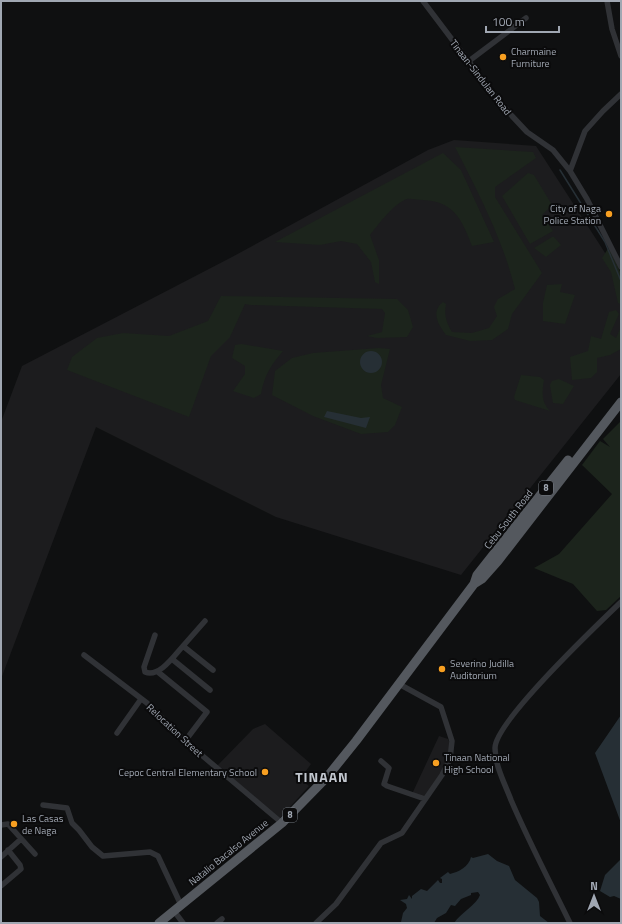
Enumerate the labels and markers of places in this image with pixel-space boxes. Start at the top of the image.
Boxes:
place label: Charmaine Furniture [511,44,556,71]
marker: Charmaine Furniture [498,52,508,62]
place label: City of Naga Police Station [544,201,601,228]
marker: City of Naga Police Station [604,209,614,219]
place label: Severino Judilla Auditorium [450,656,514,683]
marker: Severino Judilla Auditorium [437,664,447,674]
place label: Tinaan National High School [444,750,510,777]
marker: Tinaan National High School [431,758,441,768]
place label: Cepoc Central Elementary School [119,765,257,780]
marker: Cepoc Central Elementary School [260,767,270,777]
place label: Las Casas de Naga [22,811,64,838]
marker: Las Casas de Naga [9,819,19,829]

